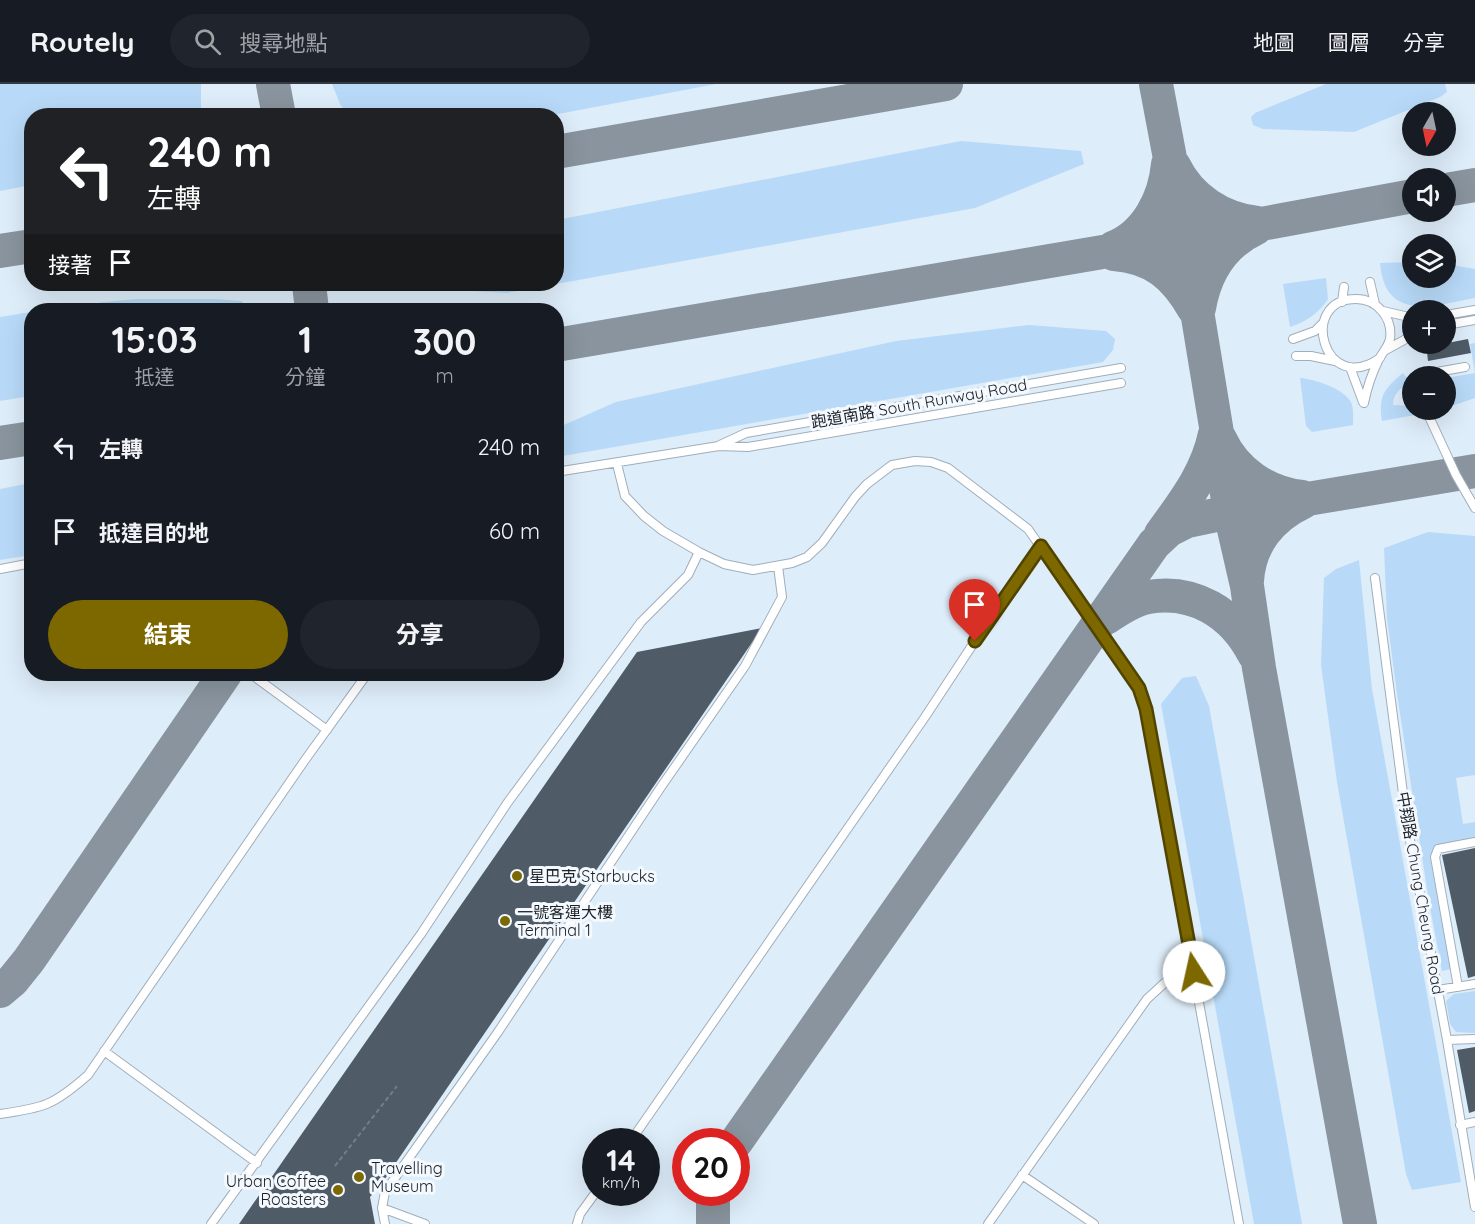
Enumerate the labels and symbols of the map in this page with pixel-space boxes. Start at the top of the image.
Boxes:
north arrow [1402,102,1456,156]
street label: 跑道南路 South Runway Road [809,374,1029,432]
pin [949,579,1000,641]
street label: 中翔路 Chung Cheung Road [1393,790,1449,996]
place label: 星巴克 Starbucks [529,866,655,886]
marker: 星巴克 Starbucks [510,869,524,883]
place label: 一號客運大樓 Terminal 1 [517,902,613,940]
marker: 一號客運大樓 Terminal 1 [498,914,512,928]
position arrow [1162,940,1226,1004]
speed limit sign: 20 [672,1128,750,1206]
place label: Travelling Museum [371,1158,443,1196]
marker: Travelling Museum [352,1170,366,1184]
place label: Urban Coffee Roasters [226,1171,326,1209]
marker: Urban Coffee Roasters [331,1183,345,1197]

